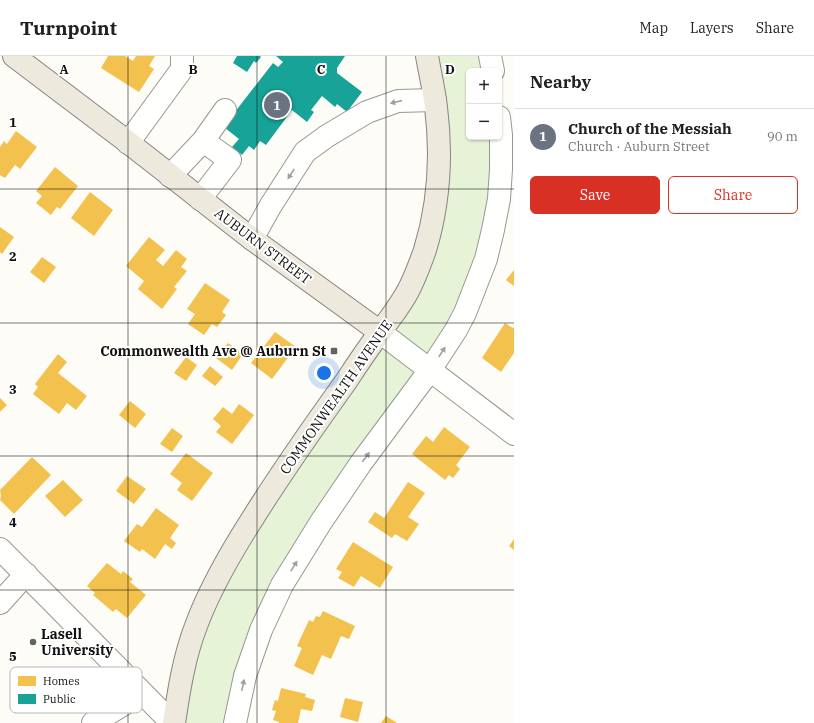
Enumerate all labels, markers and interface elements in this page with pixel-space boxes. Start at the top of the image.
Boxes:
text: Turnpoint [20,16,117,40]
text: Map [640,19,668,37]
text: Layers [690,19,734,37]
text: Share [756,19,794,37]
text: A [59,61,69,78]
text: B [188,61,198,78]
text: C [317,61,326,78]
text: D [445,61,455,78]
map controls [466,68,502,140]
button: + [466,68,502,104]
text: Nearby [530,71,591,93]
pin: 1 [264,90,290,120]
one-way arrow [390,100,402,106]
button: − [466,104,502,140]
text: 1 [9,114,17,131]
text: Church of the Messiah [568,119,732,138]
text: 1 [539,128,547,145]
text: 90 m [767,128,798,145]
text: Church · Auburn Street [568,138,710,155]
one-way arrow [288,168,295,179]
button: Save [530,176,660,214]
button: Share [668,176,798,214]
street label: AUBURN STREET [211,204,315,288]
text: 2 [9,248,17,265]
street label: COMMONWEALTH AVENUE [276,316,396,478]
place label: Commonwealth Ave @ Auburn St [100,342,326,360]
marker: Commonwealth Ave @ Auburn St [329,346,339,356]
one-way arrow [438,347,446,357]
your location [314,363,334,383]
text: 3 [9,381,17,398]
one-way arrow [361,452,370,463]
text: 4 [9,514,17,531]
one-way arrow [290,561,298,571]
place label: Lasell University [41,625,113,659]
marker: Lasell University [28,637,38,647]
text: 5 [9,648,17,665]
legend [10,667,142,713]
text: Homes [43,674,80,688]
one-way arrow [240,679,246,691]
text: Public [43,692,76,706]

